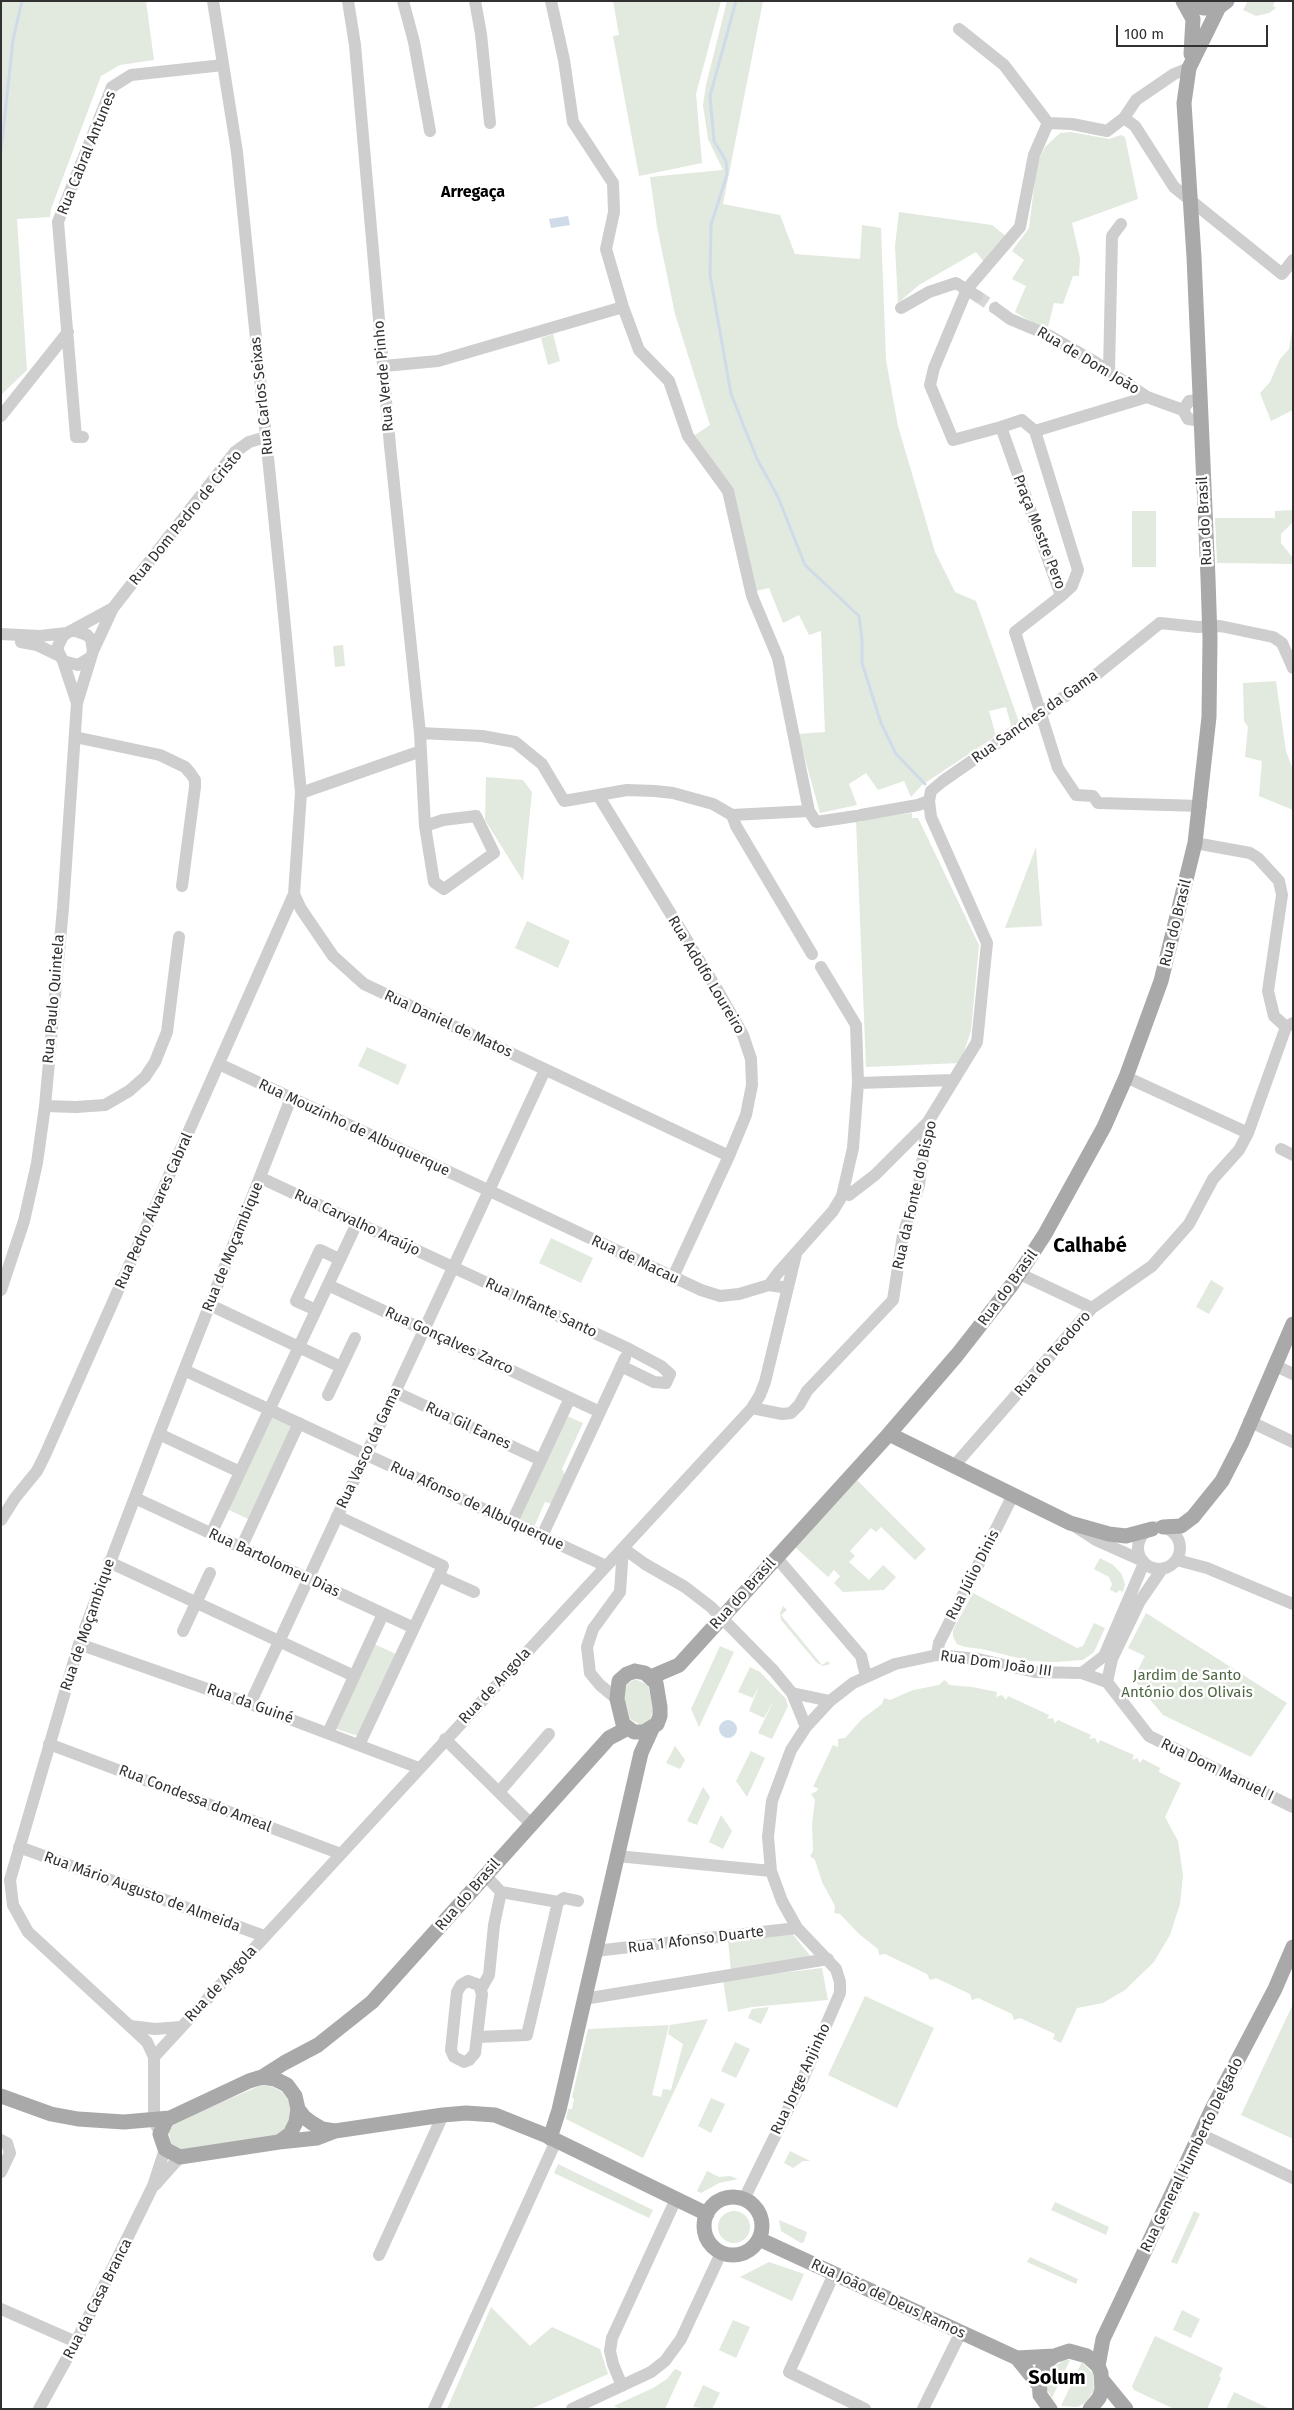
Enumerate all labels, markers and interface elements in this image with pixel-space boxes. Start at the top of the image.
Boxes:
scale bar [1119,15,1272,47]
text: 100 m [1124,25,1164,43]
street label: Rua Cabral Antunes [54,88,120,218]
district label: Arregaça [441,183,505,203]
street label: Rua Verde Pinho [370,320,398,432]
street label: Rua de Dom João [1033,323,1143,399]
street label: Rua Carlos Seixas [247,336,277,456]
street label: Rua Dom Pedro de Cristo [126,447,246,589]
street label: Praça Mestre Pero [1009,472,1069,592]
street label: Rua do Brasil [1194,476,1216,566]
street label: Rua Sanches da Gama [968,667,1102,767]
street label: Rua do Brasil [1156,877,1196,969]
street label: Rua Adolfo Loureiro [664,913,748,1037]
street label: Rua Paulo Quintela [39,934,69,1064]
street label: Rua Daniel de Matos [381,986,515,1062]
street label: Rua Mouzinho de Albuquerque [255,1076,453,1180]
street label: Rua da Fonte do Bispo [889,1119,941,1271]
street label: Rua Pedro Álvares Cabral [111,1130,197,1292]
street label: Rua de Moçambique [199,1179,267,1315]
street label: Rua Carvalho Araújo [291,1186,423,1260]
street label: Rua de Macau [588,1232,682,1288]
district label: Calhabé [1053,1234,1127,1258]
street label: Rua do Brasil [974,1246,1042,1330]
street label: Rua Infante Santo [482,1274,600,1342]
street label: Rua Gonçalves Zarco [382,1303,516,1379]
street label: Rua do Teodoro [1011,1308,1095,1400]
street label: Rua Vasco da Gama [333,1384,405,1512]
street label: Rua Gil Eanes [423,1398,513,1454]
street label: Rua Afonso de Albuquerque [387,1458,567,1554]
street label: Rua Bartolomeu Dias [206,1525,342,1601]
street label: Rua Júlio Dinis [943,1527,1003,1623]
street label: Rua do Brasil [706,1555,780,1633]
street label: Rua de Moçambique [57,1557,119,1693]
street label: Rua de Angola [455,1644,535,1728]
street label: Rua Dom João III [939,1647,1053,1681]
park label: Jardim de Santo António dos Olivais [1121,1667,1253,1702]
street label: Rua da Guiné [204,1680,296,1728]
street label: Rua Dom Manuel I [1158,1735,1276,1805]
street label: Rua Condessa do Ameal [116,1762,274,1836]
street label: Rua Mário Augusto de Almeida [41,1848,243,1936]
street label: Rua do Brasil [432,1855,504,1935]
street label: Rua 1 Afonso Duarte [627,1923,765,1957]
street label: Rua de Angola [181,1942,261,2026]
street label: Rua Jorge Anjinho [767,2020,835,2138]
street label: Rua General Humberto Delgado [1137,2055,1247,2255]
street label: Rua da Casa Branca [60,2236,136,2362]
street label: Rua João de Deus Ramos [808,2255,968,2343]
district label: Solum [1028,2366,1086,2390]

